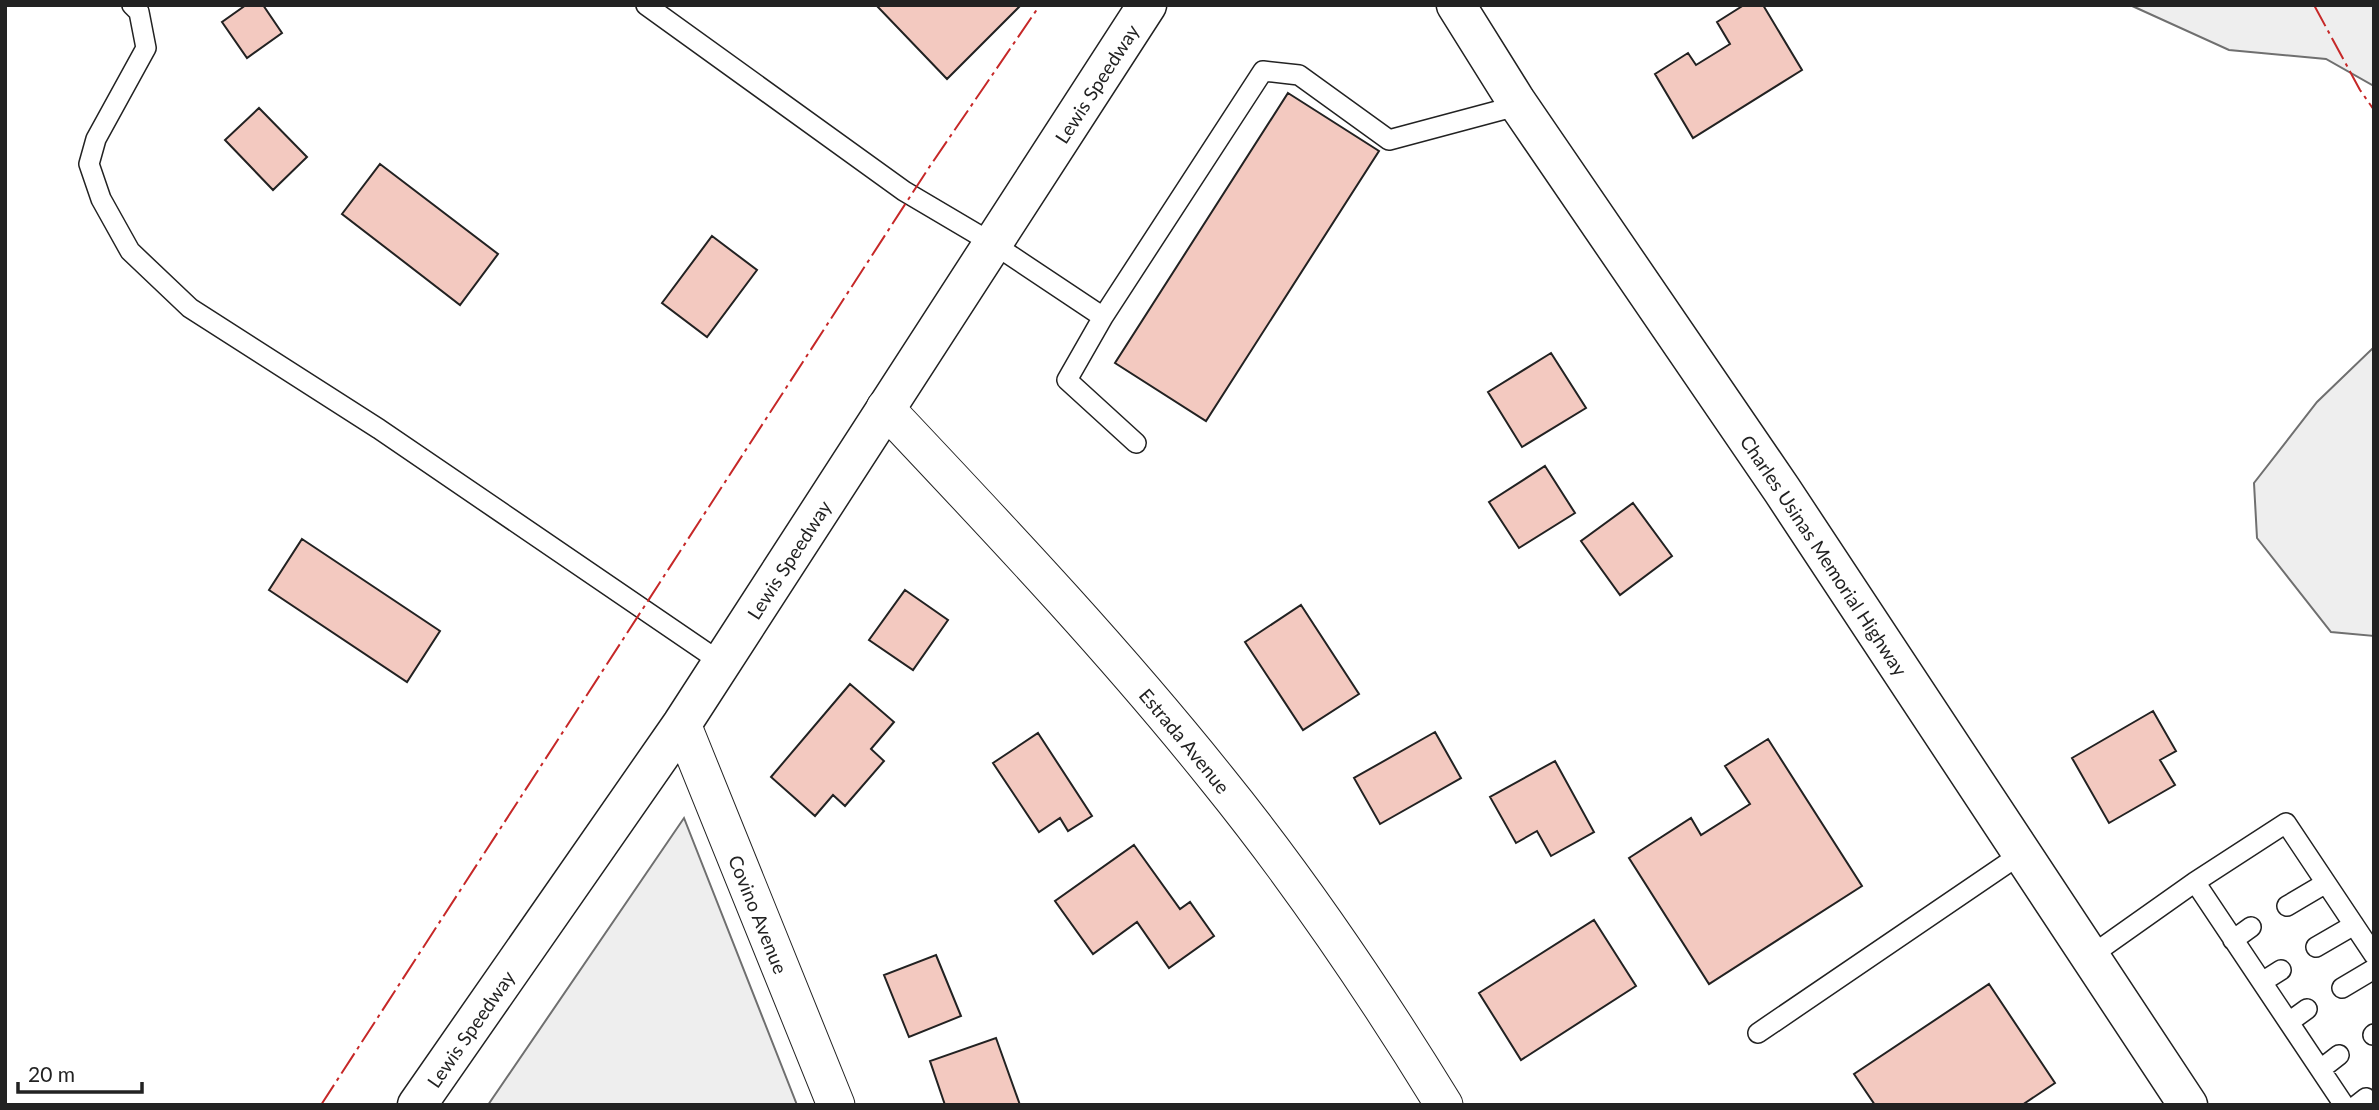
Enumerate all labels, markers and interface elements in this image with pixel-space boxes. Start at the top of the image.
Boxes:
street label: Lewis Speedway [1049,19,1143,147]
street label: Charles Usinas Memorial Highway [1736,430,1913,680]
street label: Lewis Speedway [742,496,835,623]
street label: Estrada Avenue [1135,683,1235,798]
street label: Covino Avenue [725,851,793,977]
street label: Lewis Speedway [422,966,519,1091]
scale bar [18,1050,142,1094]
text: 20 m [28,1061,75,1086]

